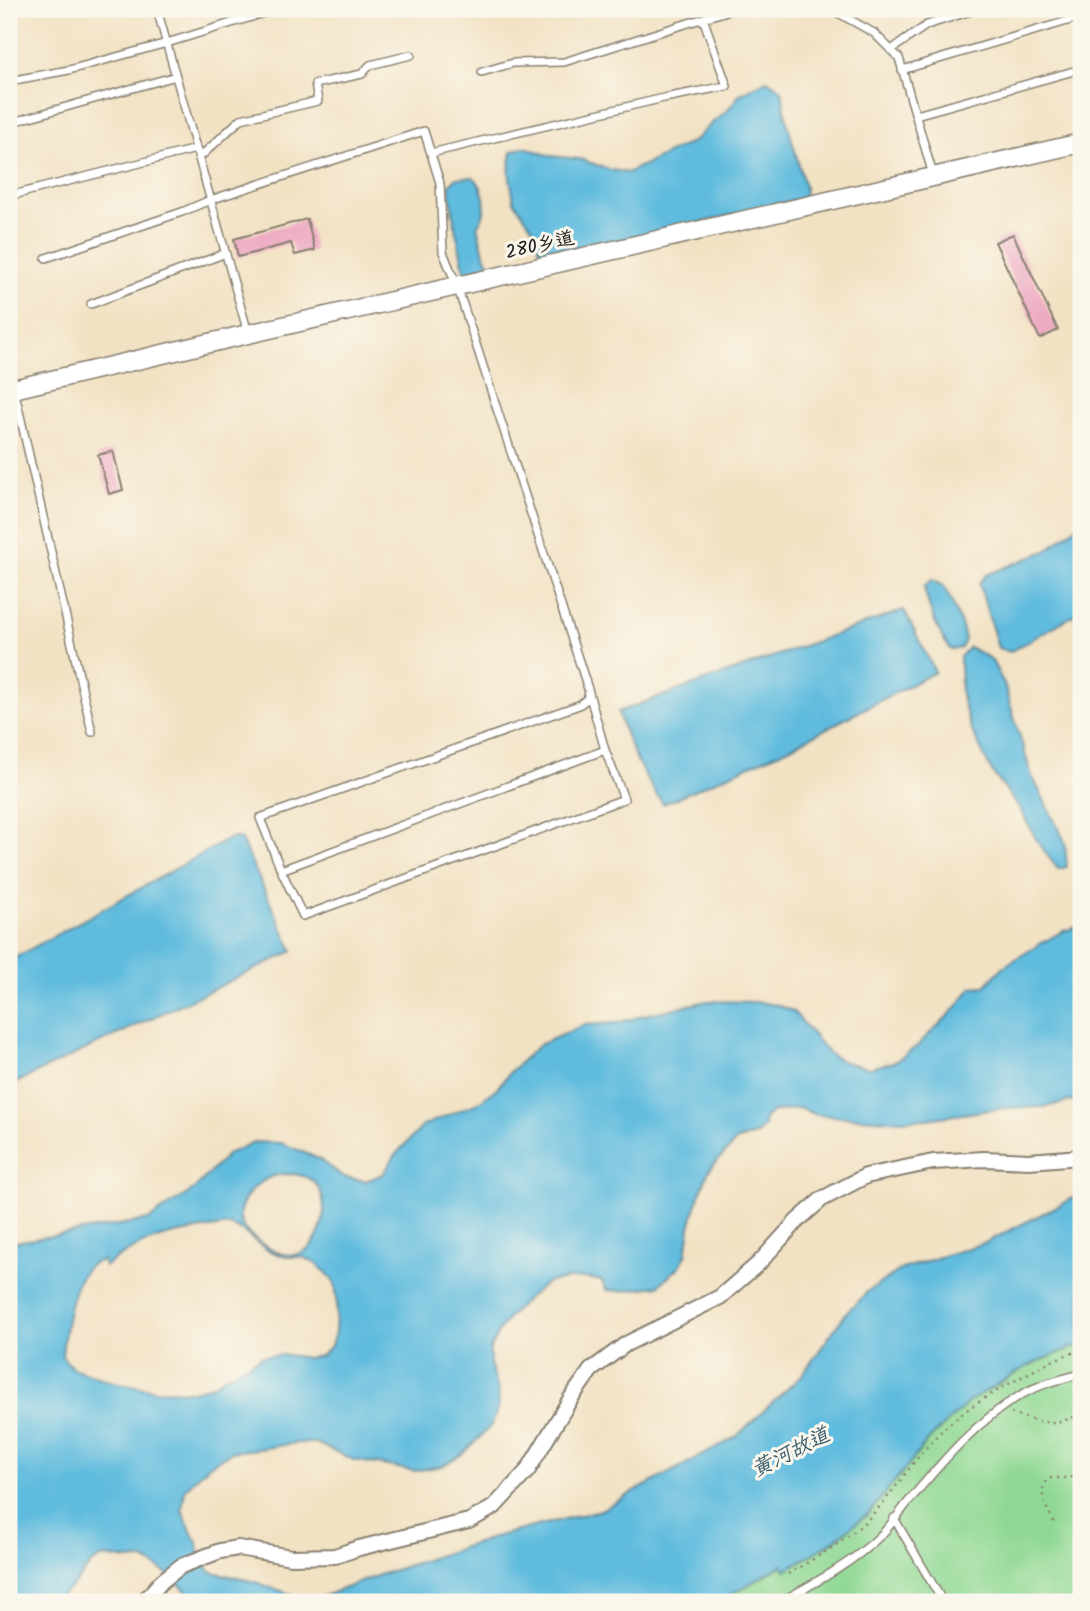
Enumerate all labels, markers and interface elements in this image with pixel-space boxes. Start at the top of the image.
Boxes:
street label: 280乡道 [503,224,577,268]
water label: 黄河故道 [746,1418,838,1487]

